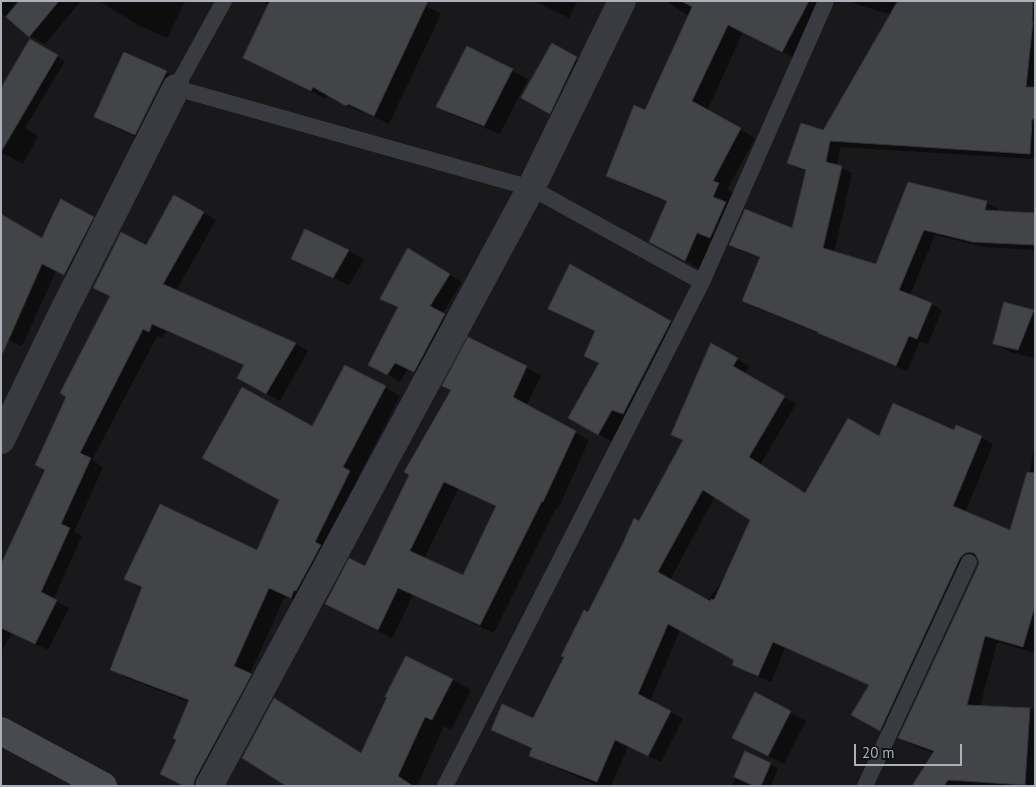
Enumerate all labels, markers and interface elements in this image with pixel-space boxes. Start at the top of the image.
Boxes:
scale bar [856,734,964,766]
text: 20 m [862,743,895,762]

